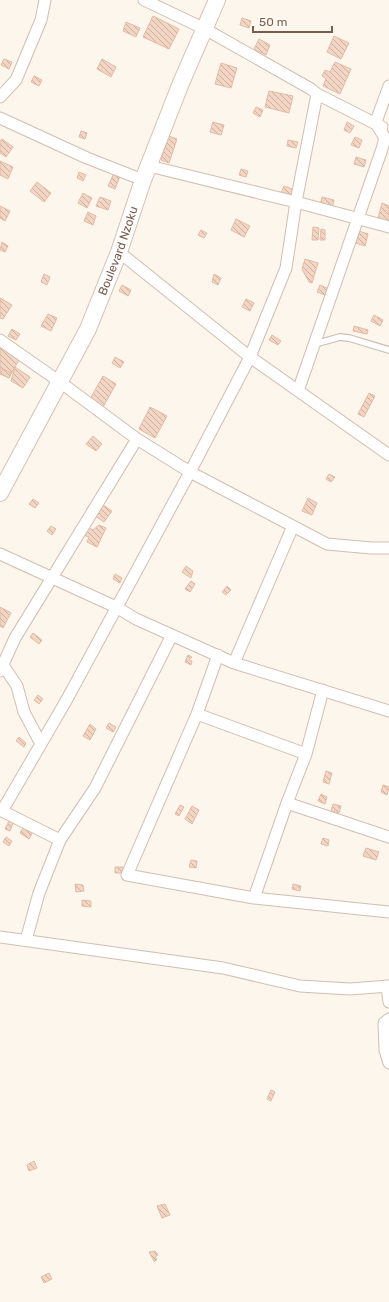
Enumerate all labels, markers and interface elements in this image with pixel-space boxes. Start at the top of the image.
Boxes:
scale bar [253,8,332,34]
text: 50 m [259,15,287,29]
street label: Boulevard Nzoku [95,204,141,297]

